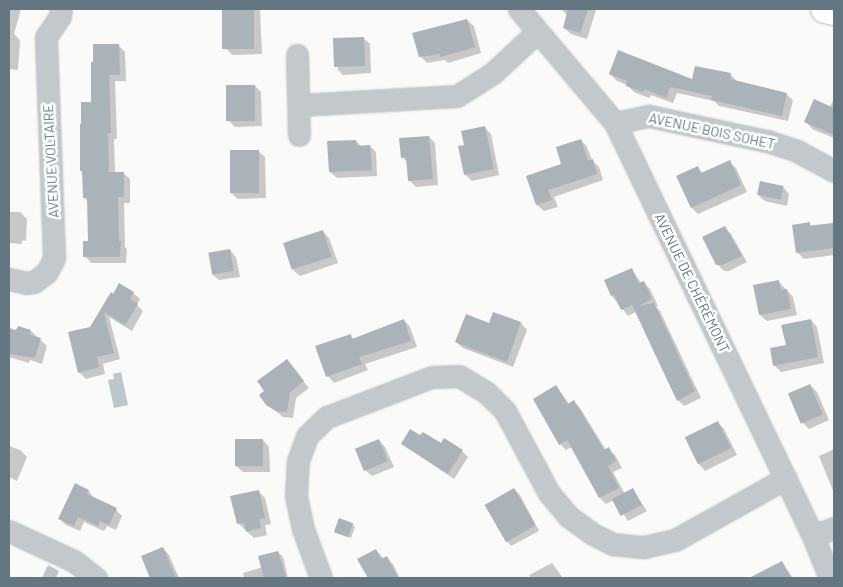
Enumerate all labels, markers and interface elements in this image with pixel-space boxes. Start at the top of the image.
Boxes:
street label: AVENUE VOLTAIRE [40,104,62,218]
street label: AVENUE BOIS SOHET [647,109,777,153]
street label: AVENUE DE CHÉRÉMONT [651,210,733,356]

